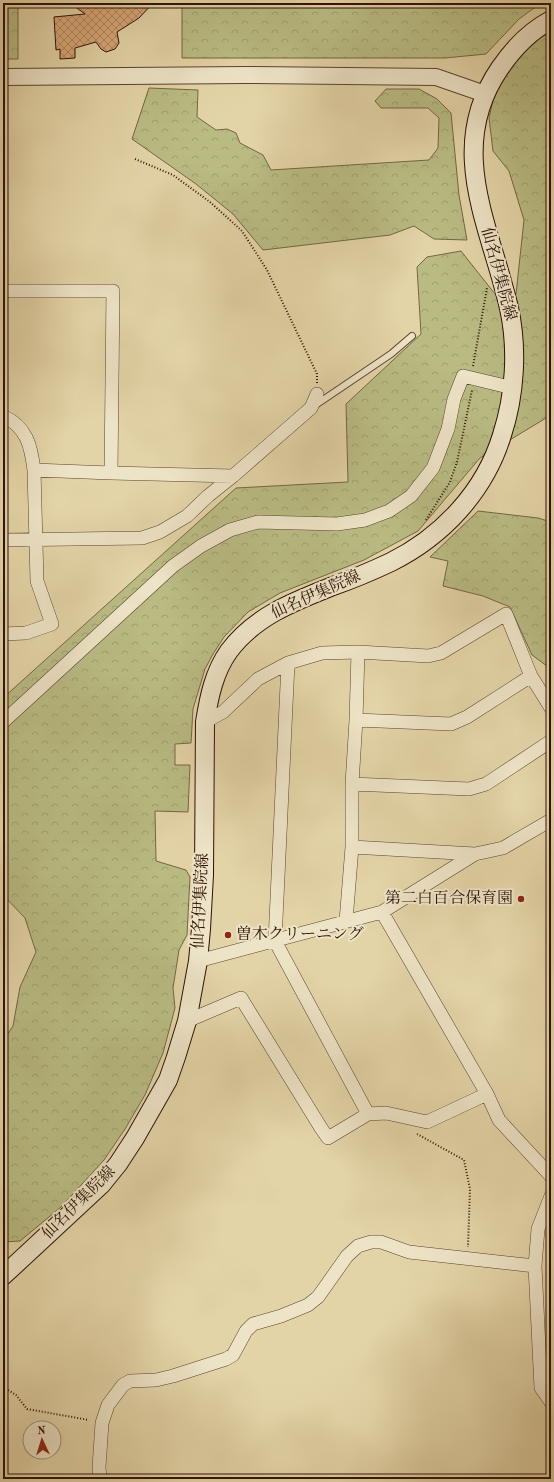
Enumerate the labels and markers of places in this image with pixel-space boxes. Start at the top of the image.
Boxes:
place label: 第二白百合保育園 [385,889,513,907]
marker: 第二白百合保育園 [516,894,526,904]
place label: 曽木クリーニング [236,925,364,943]
marker: 曽木クリーニング [223,930,233,940]

